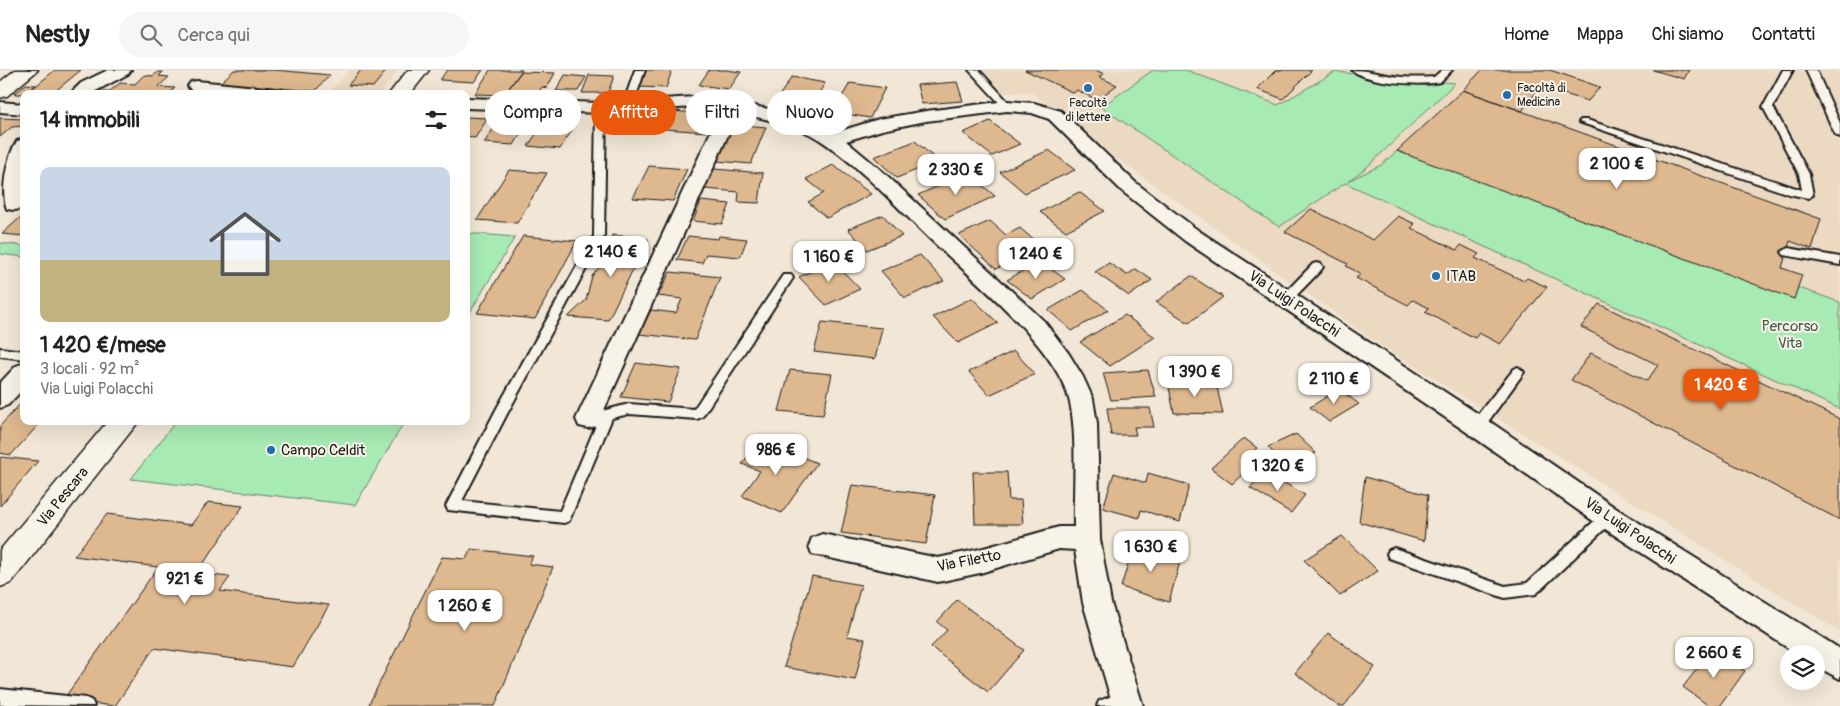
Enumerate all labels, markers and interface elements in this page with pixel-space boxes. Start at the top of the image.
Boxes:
search box [119,12,469,57]
text: Nestly [25,20,89,49]
icon: search [137,21,165,49]
text: Cerca qui [177,23,250,47]
text: Home [1503,23,1549,46]
text: Mappa [1577,23,1623,46]
text: Chi siamo [1651,23,1724,46]
text: Contatti [1752,23,1815,46]
place label: Facoltà di Medicina [1517,81,1565,110]
marker: Facoltà di lettere [1082,82,1094,94]
marker: Facoltà di Medicina [1501,89,1513,101]
chip: Compra [485,90,581,135]
chip: Affitta [591,90,676,135]
chip: Filtri [686,90,757,135]
chip: Nuovo [767,90,852,135]
place label: Facoltà di lettere [1066,96,1111,125]
icon: filters [422,106,450,134]
text: 14 immobili [40,107,140,134]
pin: 2 100 € [1571,148,1663,190]
pin: 2 330 € [910,154,1002,196]
text: 2 100 € [1590,154,1644,174]
text: 2 330 € [928,160,984,180]
icon: home [200,199,290,289]
pin: 2 140 € [565,236,657,278]
pin: 1 240 € [990,238,1082,280]
pin: 1 160 € [783,240,875,283]
text: 2 140 € [585,242,637,262]
text: 1 240 € [1010,244,1062,264]
text: 1 160 € [804,247,854,267]
street label: Via Luigi Polacchi [1245,266,1344,342]
place label: ITAB [1446,267,1476,286]
marker: ITAB [1430,270,1442,282]
park label: Percorso Vita [1762,317,1818,353]
text: 1 420 €/mese [40,332,166,359]
pin: 1 390 € [1149,356,1241,398]
text: 3 locali · 92 m² [40,359,139,379]
text: 1 390 € [1169,362,1221,382]
pin: 2 110 € [1288,362,1380,405]
pin: 1 420 € [1675,368,1767,411]
text: 2 110 € [1309,369,1359,389]
text: 1 420 € [1695,375,1747,395]
text: Via Luigi Polacchi [40,379,153,399]
pin: 986 € [741,434,811,476]
text: 986 € [756,440,796,460]
place label: Campo Celdit [281,441,366,460]
marker: Campo Celdit [265,444,277,456]
pin: 1 320 € [1232,450,1324,492]
text: 1 320 € [1252,456,1304,476]
street label: Via Pescara [33,463,93,531]
street label: Via Luigi Polacchi [1581,493,1680,569]
pin: 1 630 € [1105,530,1197,573]
text: 1 630 € [1125,537,1177,557]
street label: Via Filetto [935,546,1003,576]
pin: 921 € [150,562,220,605]
text: 921 € [166,569,204,589]
pin: 1 260 € [419,590,511,632]
text: 1 260 € [439,596,491,616]
pin: 2 660 € [1668,636,1760,679]
text: 2 660 € [1686,643,1742,663]
map controls [1780,645,1825,690]
button: layers [1780,645,1825,690]

